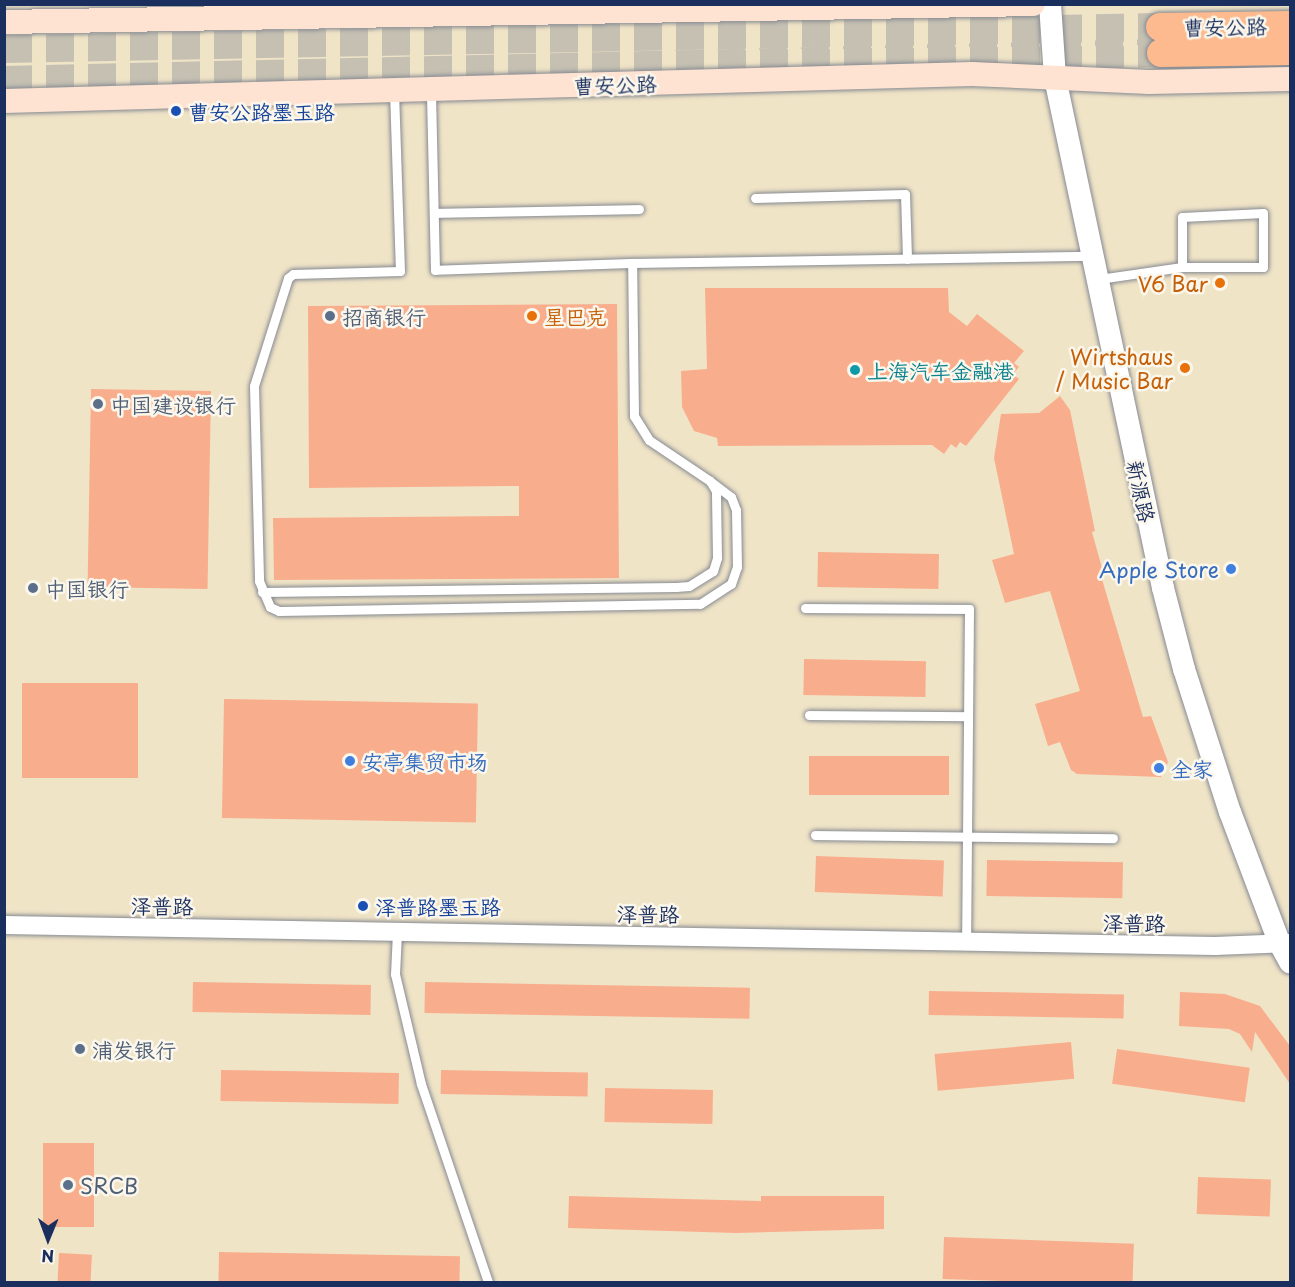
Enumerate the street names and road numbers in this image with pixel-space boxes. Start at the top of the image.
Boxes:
street label: 曹安公路 [1183,13,1267,39]
street label: 曹安公路 [573,70,657,98]
street label: 新源路 [1123,458,1161,524]
street label: 泽普路 [130,892,194,918]
street label: 泽普路 [616,900,680,926]
street label: 泽普路 [1102,909,1166,935]

